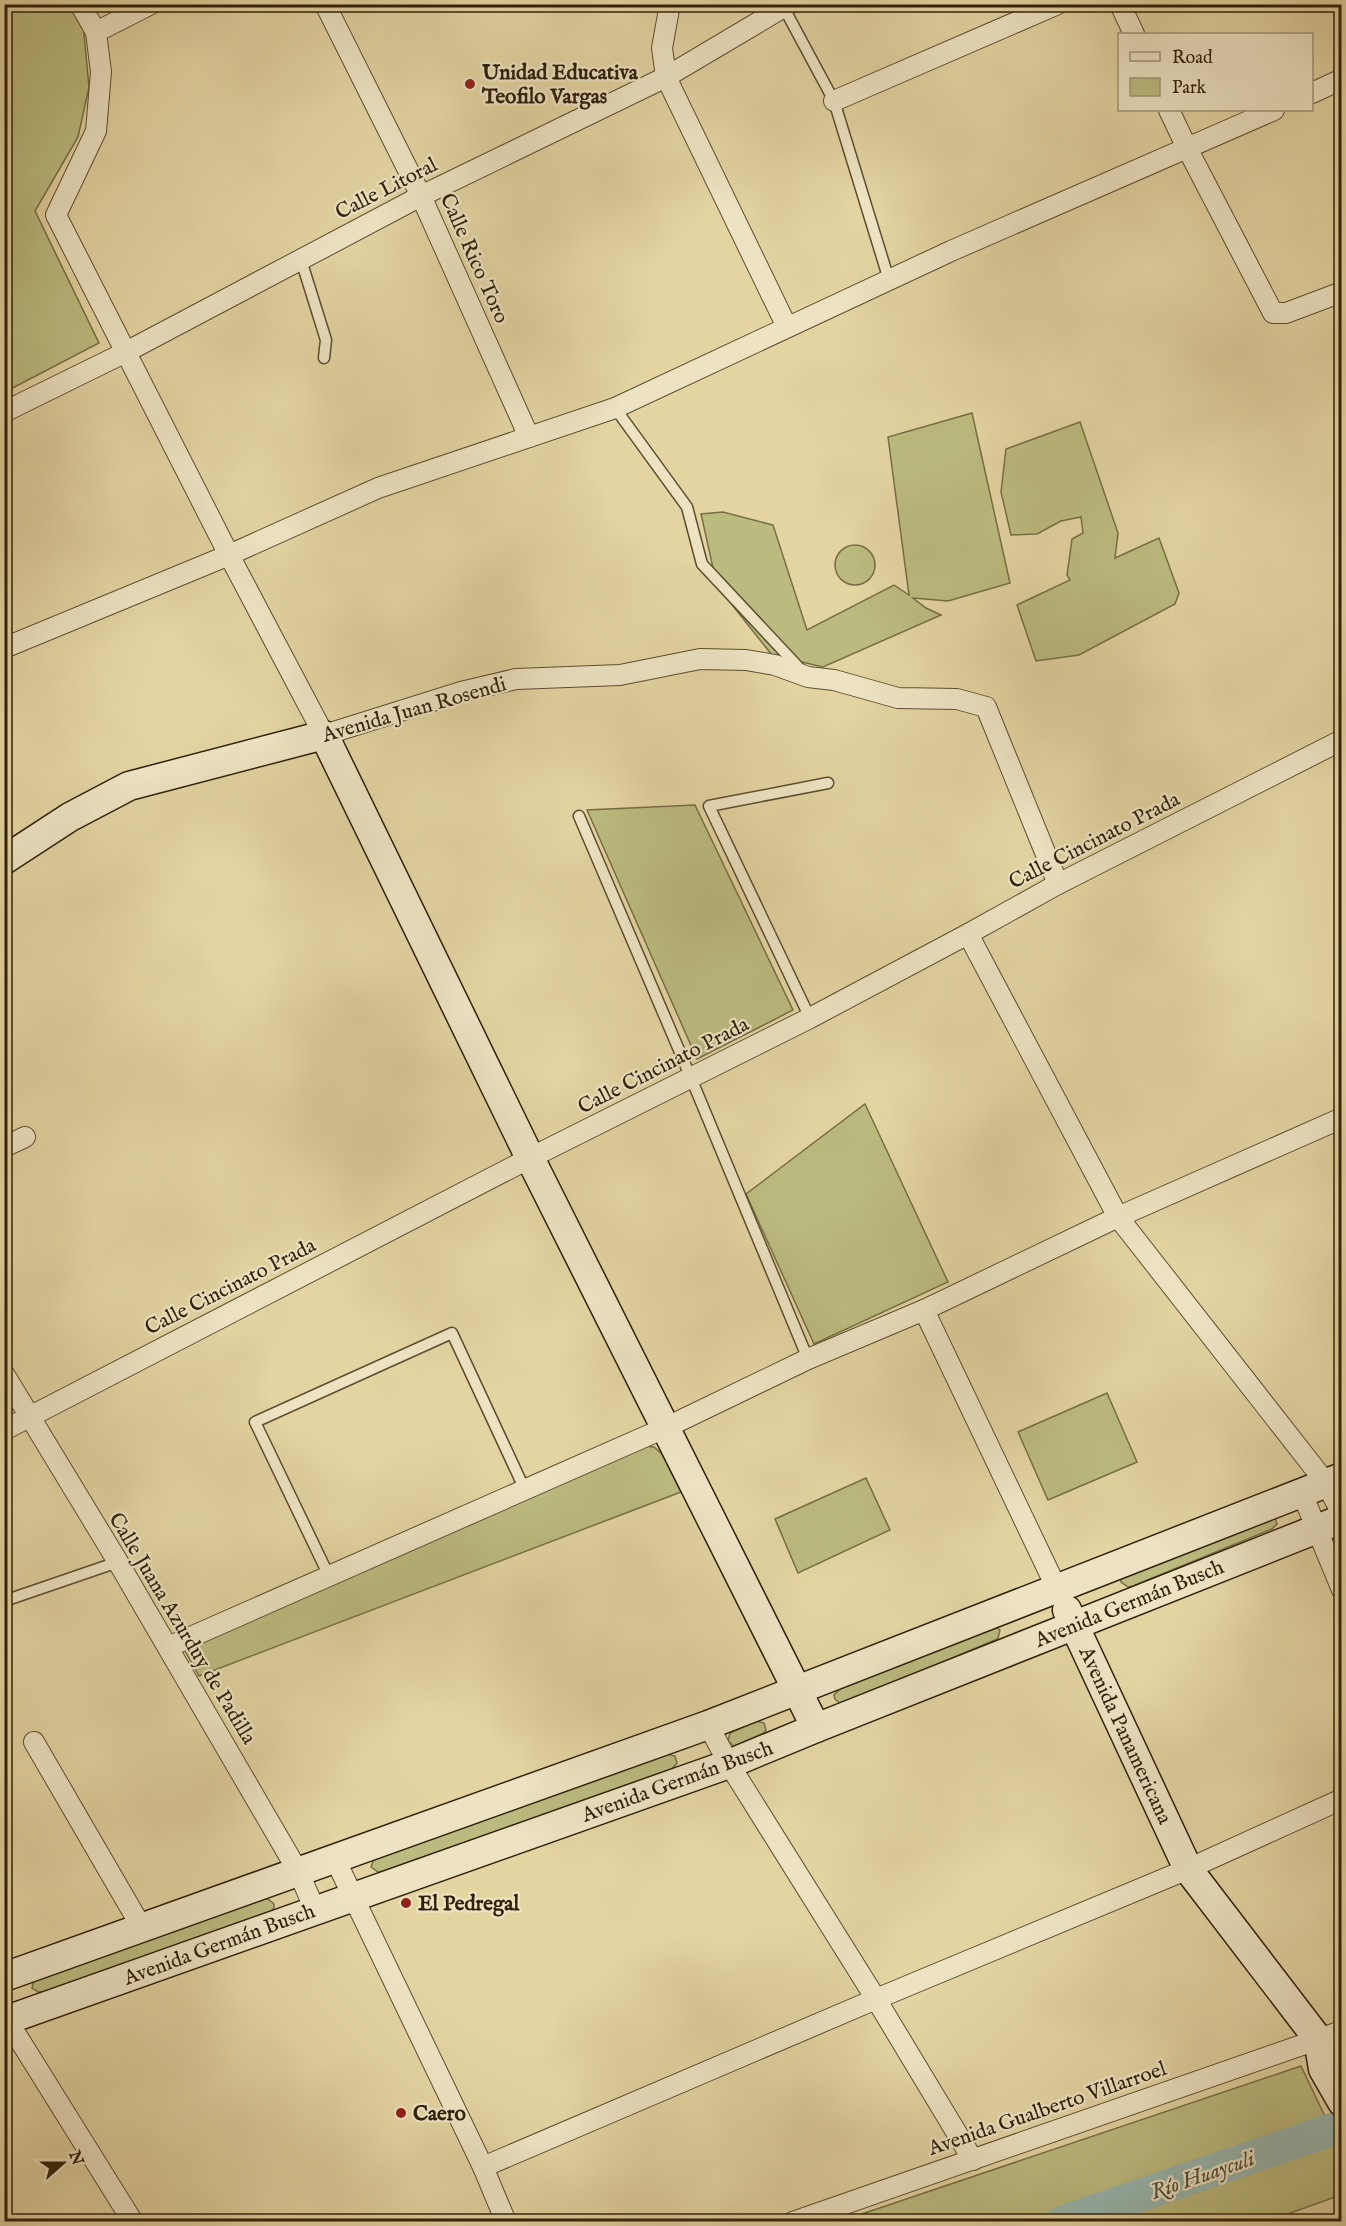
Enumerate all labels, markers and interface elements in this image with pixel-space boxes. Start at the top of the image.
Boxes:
legend [1118,33,1313,111]
text: Road [1172,47,1213,70]
place label: Unidad Educativa Teofilo Vargas [481,60,639,111]
marker: Unidad Educativa Teofilo Vargas [463,77,477,91]
text: Park [1172,77,1207,100]
street label: Calle Litoral [331,152,443,227]
street label: Calle Rico Toro [433,189,514,328]
street label: Avenida Juan Rosendi [318,671,510,750]
street label: Calle Cincinato Prada [1005,786,1186,896]
street label: Calle Cincinato Prada [574,1011,755,1121]
street label: Calle Cincinato Prada [141,1232,322,1342]
street label: Calle Juana Azurduy de Padilla [102,1508,262,1750]
street label: Avenida Germán Busch [1030,1554,1228,1655]
street label: Avenida Panamericana [1071,1642,1178,1830]
street label: Avenida Germán Busch [577,1735,777,1830]
place label: El Pedregal [418,1891,520,1918]
marker: El Pedregal [399,1896,413,1910]
street label: Avenida Germán Busch [119,1898,319,1993]
street label: Avenida Gualberto Villarroel [924,2056,1170,2163]
place label: Caero [413,2101,466,2128]
marker: Caero [394,2106,408,2120]
north arrow [33,2133,93,2193]
water label: Río Huayculi [1147,2144,1260,2207]
text: N [63,2147,87,2169]

